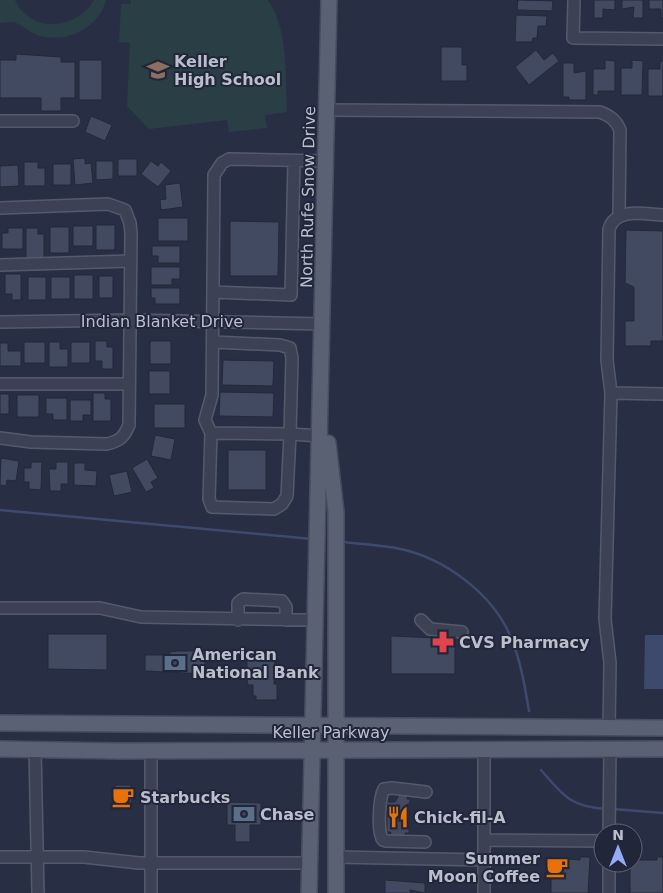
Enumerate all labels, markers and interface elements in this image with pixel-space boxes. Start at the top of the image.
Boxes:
place label: Keller High School [174,52,281,89]
school or university icon: Keller High School [145,57,171,83]
street label: North Rufe Snow Drive [297,106,319,288]
street label: Indian Blanket Drive [81,312,243,331]
pharmacy icon: CVS Pharmacy [430,629,456,655]
place label: CVS Pharmacy [459,633,590,652]
place label: American National Bank [192,645,319,682]
bank icon: American National Bank [162,650,188,676]
street label: Keller Parkway [273,723,389,742]
cafe icon: Starbucks [110,784,136,810]
place label: Starbucks [140,788,230,807]
bank icon: Chase [231,801,257,827]
restaurant icon: Chick-fil-A [385,804,411,830]
place label: Chase [260,805,314,824]
place label: Chick-fil-A [414,808,506,827]
north arrow [593,823,643,873]
text: N [612,827,624,843]
place label: Summer Moon Coffee [428,849,540,886]
cafe icon: Summer Moon Coffee [544,854,570,880]

